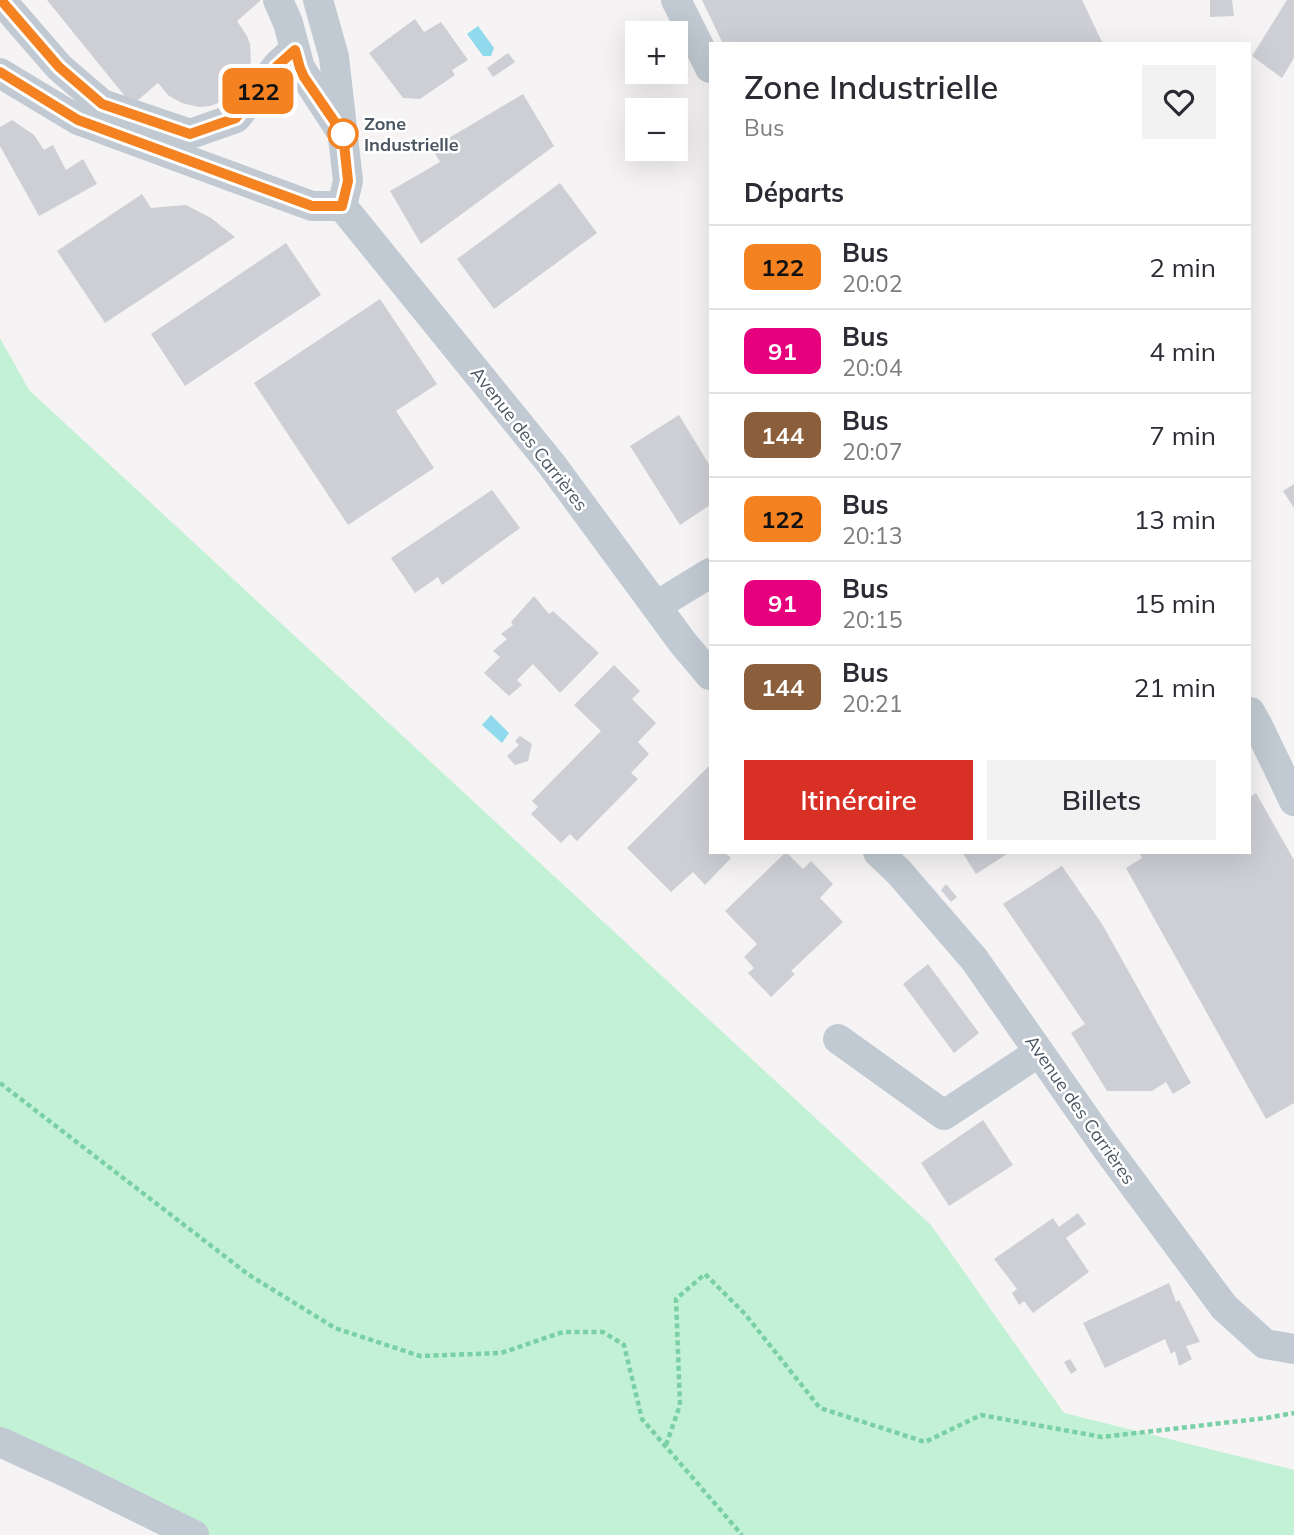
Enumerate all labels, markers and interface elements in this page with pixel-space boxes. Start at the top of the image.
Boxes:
map controls [625,21,688,161]
button: + [625,21,688,84]
button: heart [1142,65,1216,139]
text: Zone Industrielle [744,66,998,107]
line badge: 122 [218,68,298,114]
text: 122 [236,76,280,106]
button: − [625,98,688,161]
place label: Zone Industrielle [364,112,459,156]
text: Bus [744,113,784,142]
marker: Zone Industrielle [328,119,358,149]
text: Départs [744,176,844,209]
text: Bus [842,236,888,269]
text: 2 min [1149,251,1216,284]
text: 122 [761,252,804,282]
text: 20:02 [842,269,902,298]
text: Bus [842,320,888,353]
text: 4 min [1149,335,1216,368]
text: 91 [768,336,797,366]
text: 20:04 [842,353,902,382]
street label: Avenue des Carrières [466,362,593,515]
text: Bus [842,404,888,437]
text: 7 min [1149,419,1216,452]
text: 144 [761,420,804,450]
text: 20:07 [842,437,902,466]
text: Bus [842,488,888,521]
text: 13 min [1134,503,1216,536]
text: 122 [761,504,804,534]
text: 20:13 [842,521,902,550]
text: Bus [842,572,888,605]
text: 15 min [1134,587,1216,620]
text: 91 [768,588,797,618]
text: 20:15 [842,605,902,634]
text: Bus [842,656,888,689]
text: 21 min [1134,671,1216,704]
text: 144 [761,672,804,702]
text: 20:21 [842,689,902,718]
button: Itinéraire [744,760,973,840]
button: Billets [987,760,1216,840]
street label: Avenue des Carrières [1020,1031,1141,1189]

